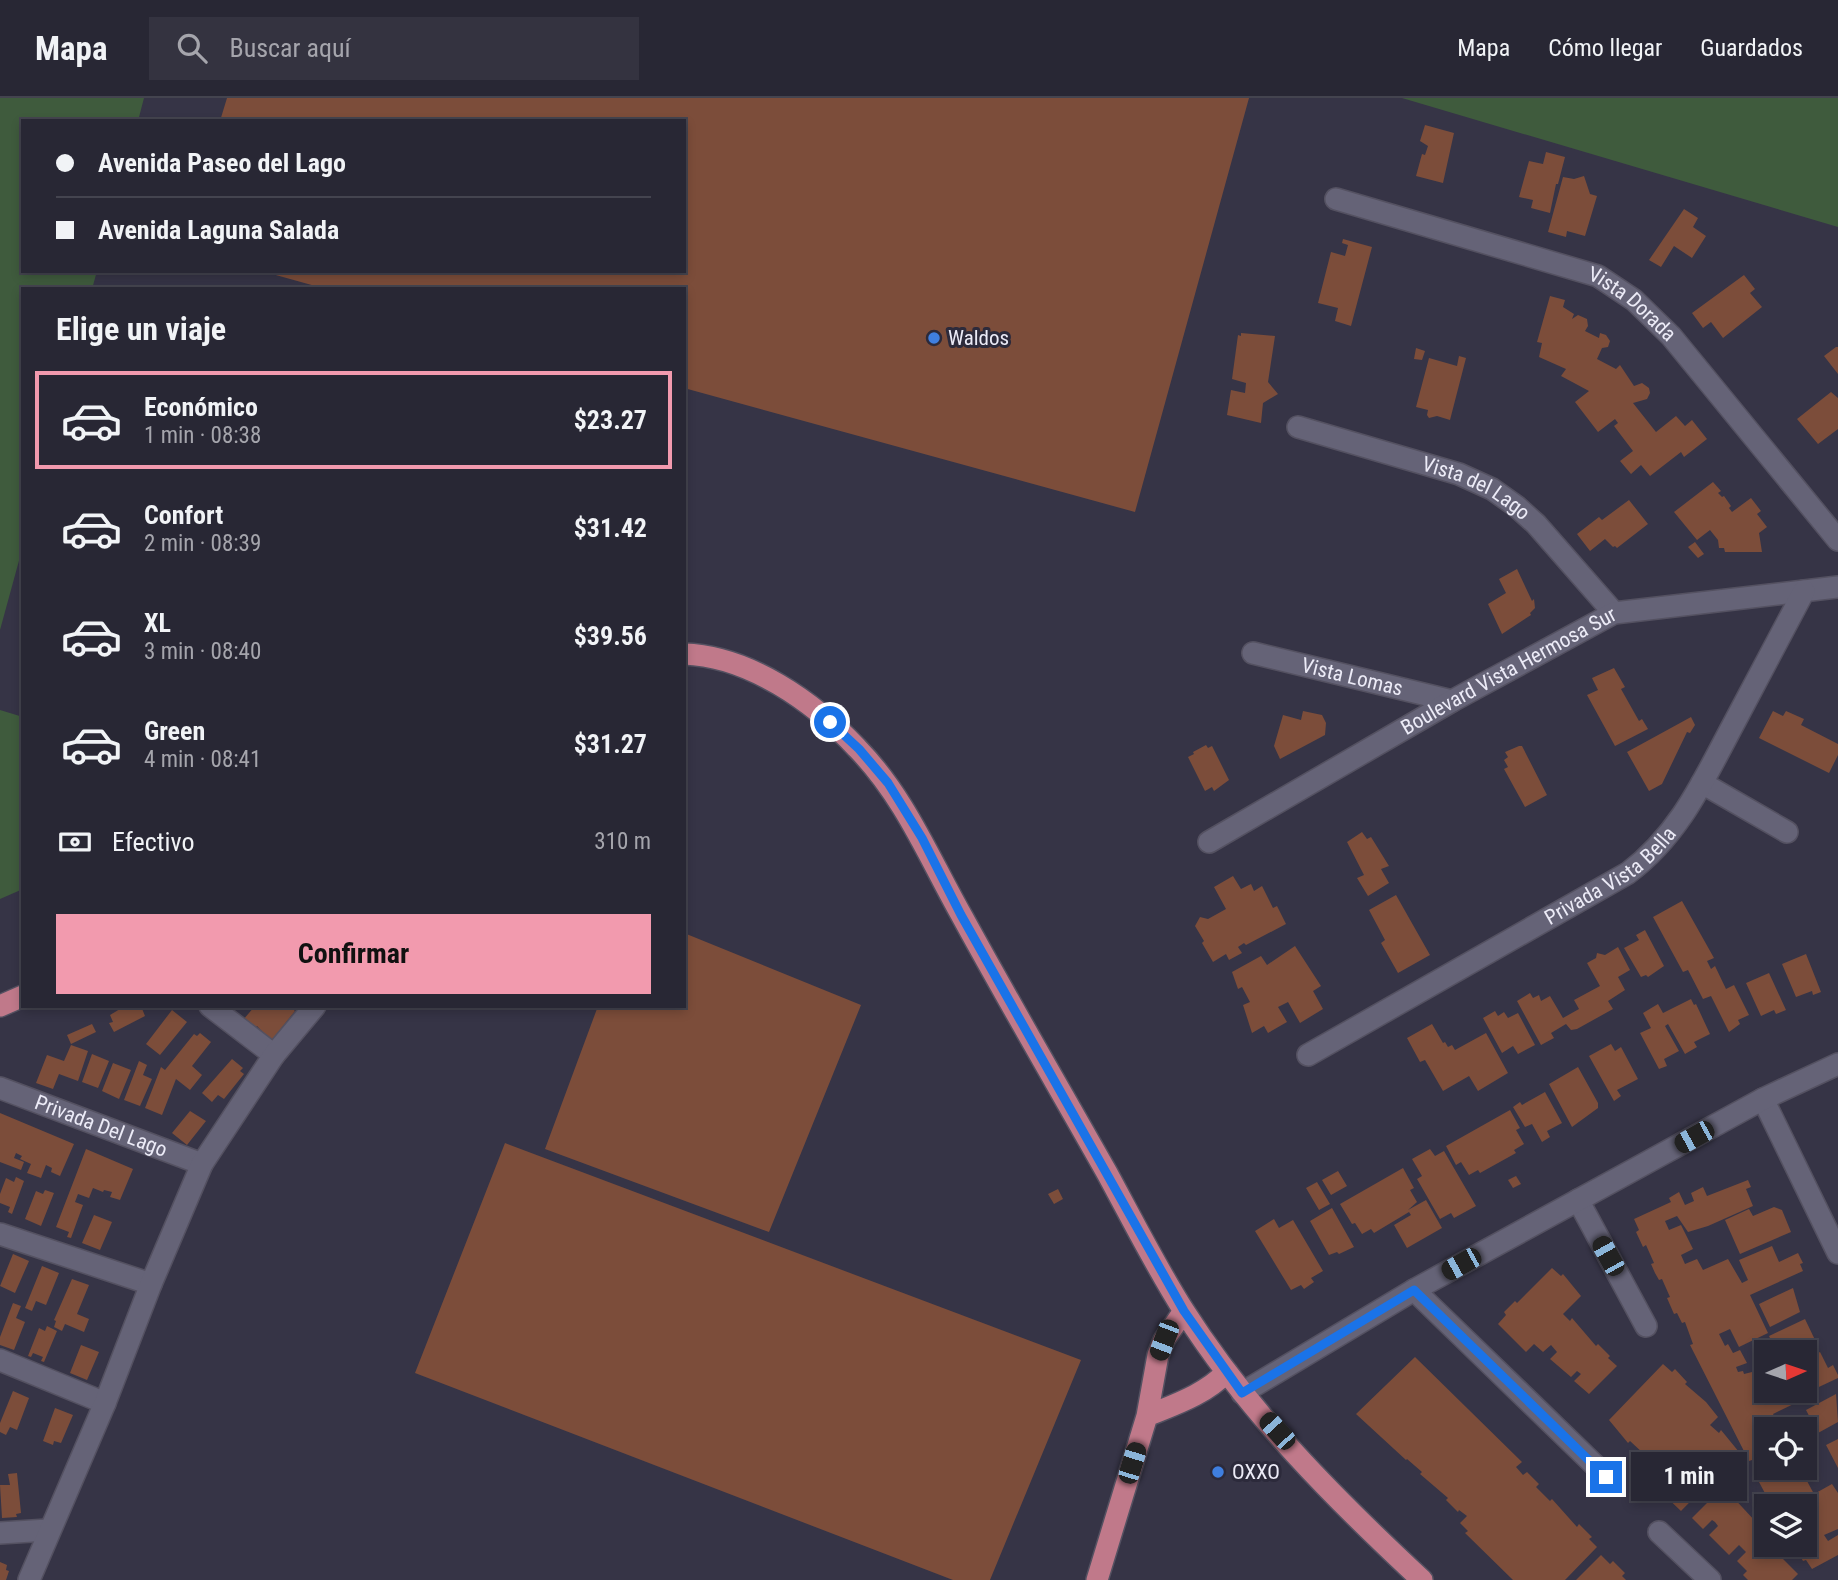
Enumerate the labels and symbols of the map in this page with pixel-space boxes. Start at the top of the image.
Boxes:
street label: Vista Dorada [1586,262,1681,346]
place label: Waldos [948,326,1009,350]
marker: Waldos [926,330,942,346]
street label: Vista del Lago [1419,452,1535,525]
street label: Boulevard Vista Hermosa Sur [1397,602,1620,740]
street label: Vista Lomas [1299,653,1405,701]
route start [814,706,846,738]
street label: Privada Vista Bella [1540,822,1681,930]
street label: Privada Del Lago [32,1090,171,1162]
car [1671,1118,1718,1156]
car [1589,1233,1628,1279]
car [1438,1245,1485,1283]
car [1147,1317,1182,1363]
north arrow [1754,1340,1816,1404]
car [1256,1408,1299,1454]
car [1116,1440,1149,1486]
callout: 1 min [1630,1452,1746,1502]
place label: OXXO [1232,1460,1280,1484]
route end [1590,1461,1622,1493]
marker: OXXO [1210,1464,1226,1480]

